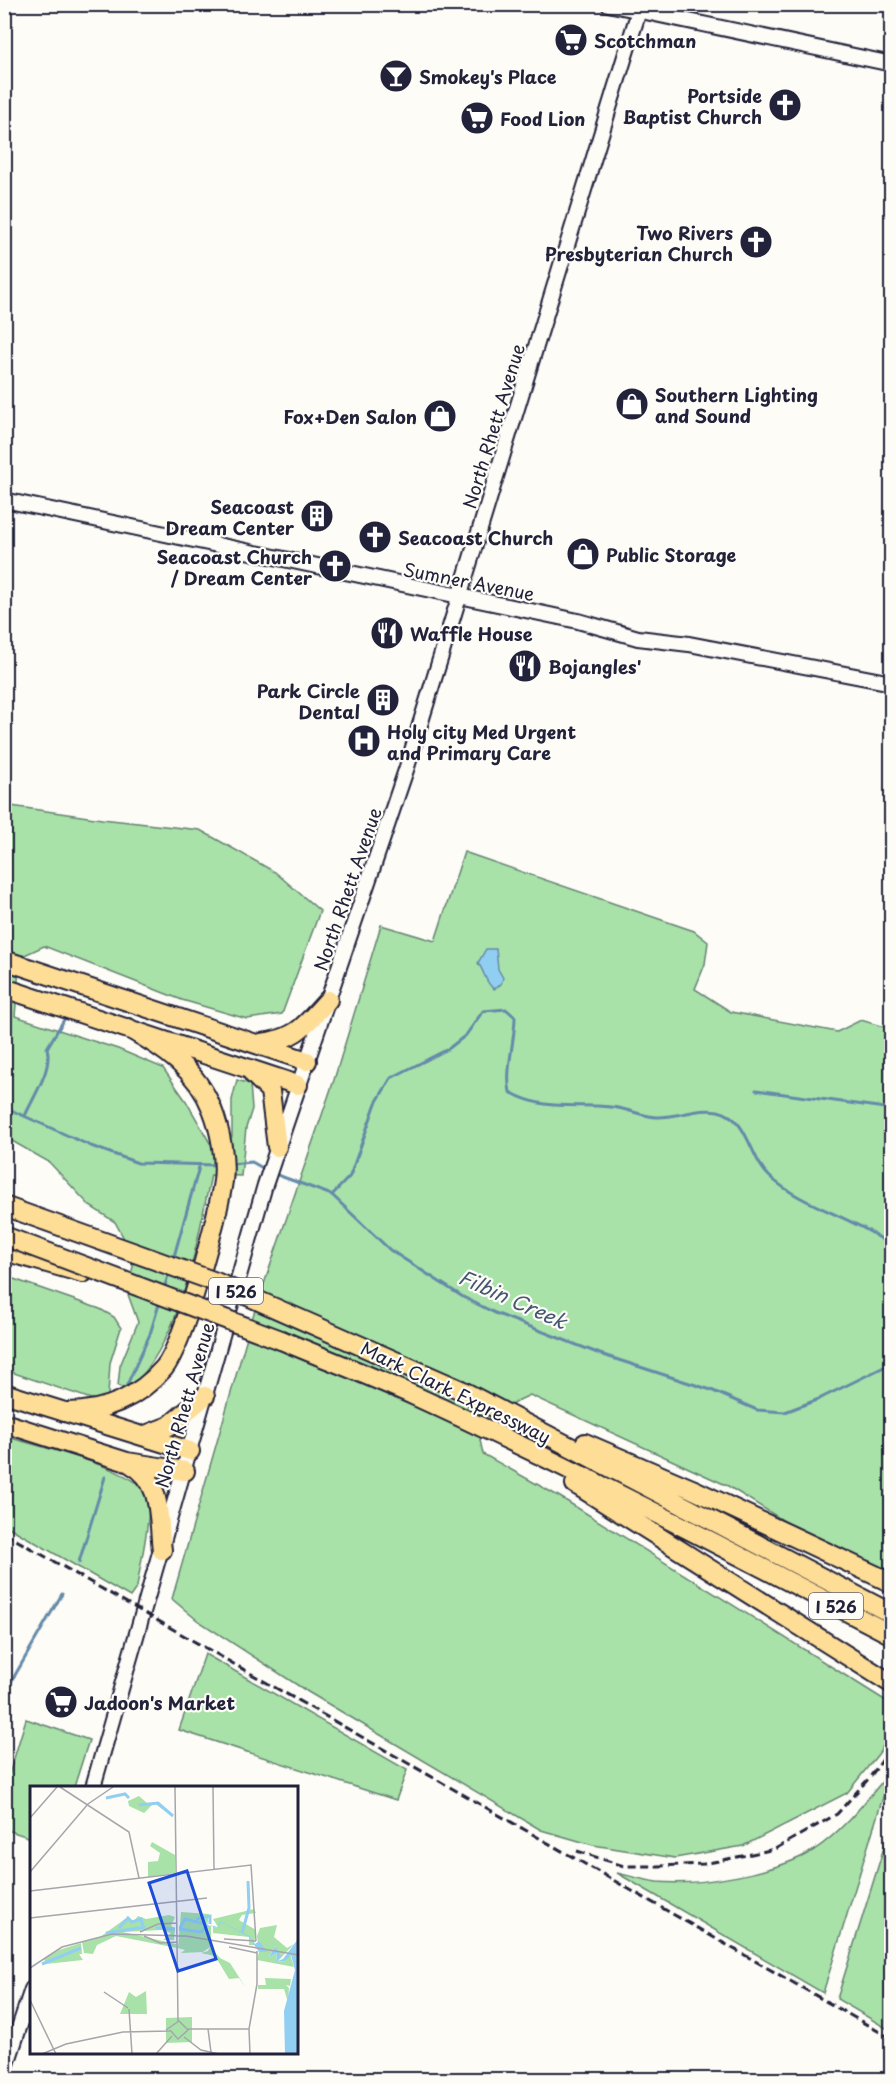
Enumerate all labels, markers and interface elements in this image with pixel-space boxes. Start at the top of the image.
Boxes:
supermarket icon: Scotchman [553,22,589,58]
place label: Scotchman [594,27,696,54]
bar icon: Smokey's Place [378,58,414,94]
place label: Smokey's Place [419,63,557,90]
place label: Portside Baptist Church [623,82,762,130]
church icon: Portside Baptist Church [767,87,803,123]
supermarket icon: Food Lion [459,100,495,136]
place label: Food Lion [500,105,585,132]
place label: Two Rivers Presbyterian Church [545,219,733,267]
church icon: Two Rivers Presbyterian Church [738,224,774,260]
street label: North Rhett Avenue [455,340,531,512]
place label: Southern Lighting and Sound [655,381,818,429]
shop icon: Southern Lighting and Sound [614,386,650,422]
shop icon: Fox+Den Salon [422,398,458,434]
place label: Fox+Den Salon [284,403,417,430]
place label: Seacoast Dream Center [166,493,295,541]
building icon: Seacoast Dream Center [299,498,335,534]
church icon: Seacoast Church [357,519,393,555]
place label: Seacoast Church [398,524,553,551]
shop icon: Public Storage [565,536,601,572]
place label: Public Storage [606,541,737,568]
place label: Seacoast Church / Dream Center [157,543,313,591]
church icon: Seacoast Church / Dream Center [317,548,353,584]
street label: Sumner Avenue [401,555,537,607]
restaurant icon: Waffle House [369,615,405,651]
place label: Waffle House [410,620,533,647]
restaurant icon: Bojangles' [507,648,543,684]
place label: Bojangles' [548,653,641,680]
place label: Park Circle Dental [257,677,360,725]
building icon: Park Circle Dental [365,682,401,718]
place label: Holy city Med Urgent and Primary Care [387,718,576,766]
hospital icon: Holy city Med Urgent and Primary Care [346,723,382,759]
street label: North Rhett Avenue [306,804,388,974]
water label: Filbin Creek [454,1262,573,1337]
road number: I 526 [209,1278,263,1304]
street label: North Rhett Avenue [147,1319,221,1491]
street label: Mark Clark Expressway [356,1334,556,1450]
road number: I 526 [809,1593,863,1619]
supermarket icon: Jadoon's Market [43,1684,79,1720]
place label: Jadoon's Market [84,1689,235,1716]
inset map [30,1786,298,2054]

